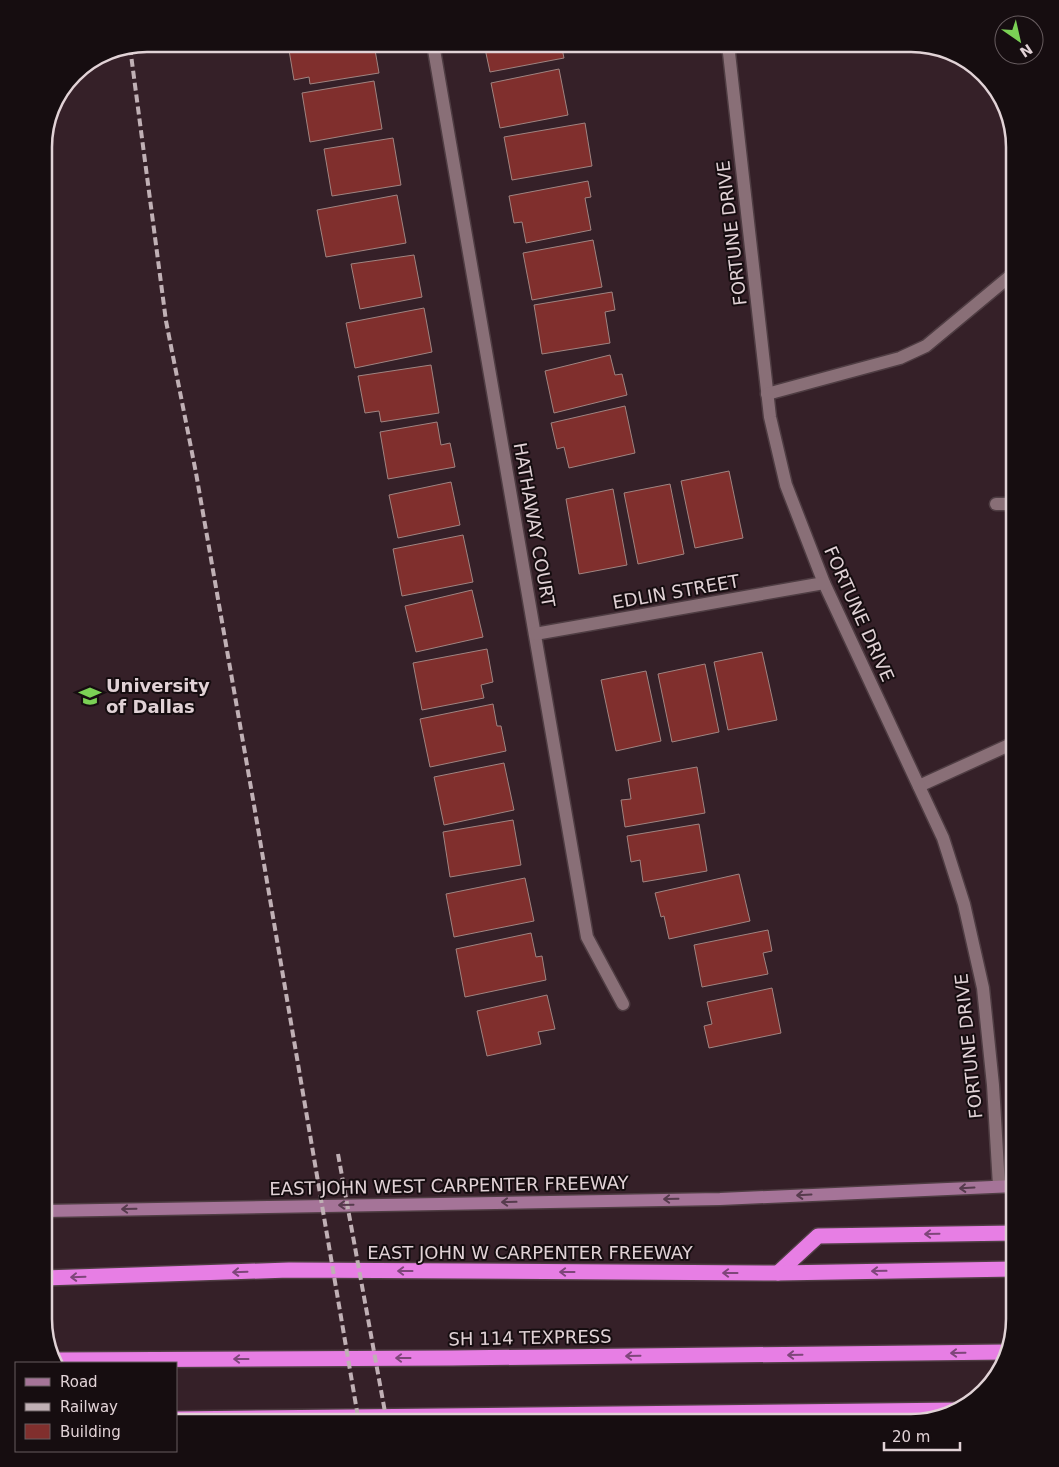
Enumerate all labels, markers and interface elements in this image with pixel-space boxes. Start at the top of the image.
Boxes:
north arrow [994,15,1044,65]
text: N [1017,41,1036,61]
street label: FORTUNE DRIVE [712,159,751,307]
street label: HATHAWAY COURT [510,441,559,610]
street label: FORTUNE DRIVE [820,543,899,685]
street label: EDLIN STREET [611,570,742,613]
place label: University of Dallas [106,675,210,717]
school or university icon: University of Dallas [77,683,103,709]
street label: FORTUNE DRIVE [950,972,987,1120]
street label: EAST JOHN WEST CARPENTER FREEWAY [269,1172,630,1199]
one-way arrow [959,1183,975,1192]
one-way arrow [796,1190,812,1200]
one-way arrow [663,1195,679,1204]
one-way arrow [501,1197,517,1207]
one-way arrow [338,1200,354,1210]
one-way arrow [121,1204,137,1213]
one-way arrow [924,1229,940,1239]
street label: EAST JOHN W CARPENTER FREEWAY [367,1242,694,1263]
one-way arrow [397,1266,413,1276]
one-way arrow [233,1267,249,1276]
one-way arrow [559,1267,576,1277]
one-way arrow [871,1267,887,1276]
one-way arrow [722,1268,738,1278]
one-way arrow [70,1272,86,1281]
street label: SH 114 TEXPRESS [448,1326,612,1349]
one-way arrow [950,1348,966,1358]
one-way arrow [787,1350,803,1359]
one-way arrow [625,1351,641,1361]
one-way arrow [395,1353,412,1363]
one-way arrow [233,1354,249,1364]
legend [15,1362,178,1452]
text: Road [60,1373,98,1391]
text: Railway [60,1398,118,1416]
scale bar [884,1420,960,1452]
text: Building [60,1423,121,1441]
text: 20 m [892,1428,930,1446]

